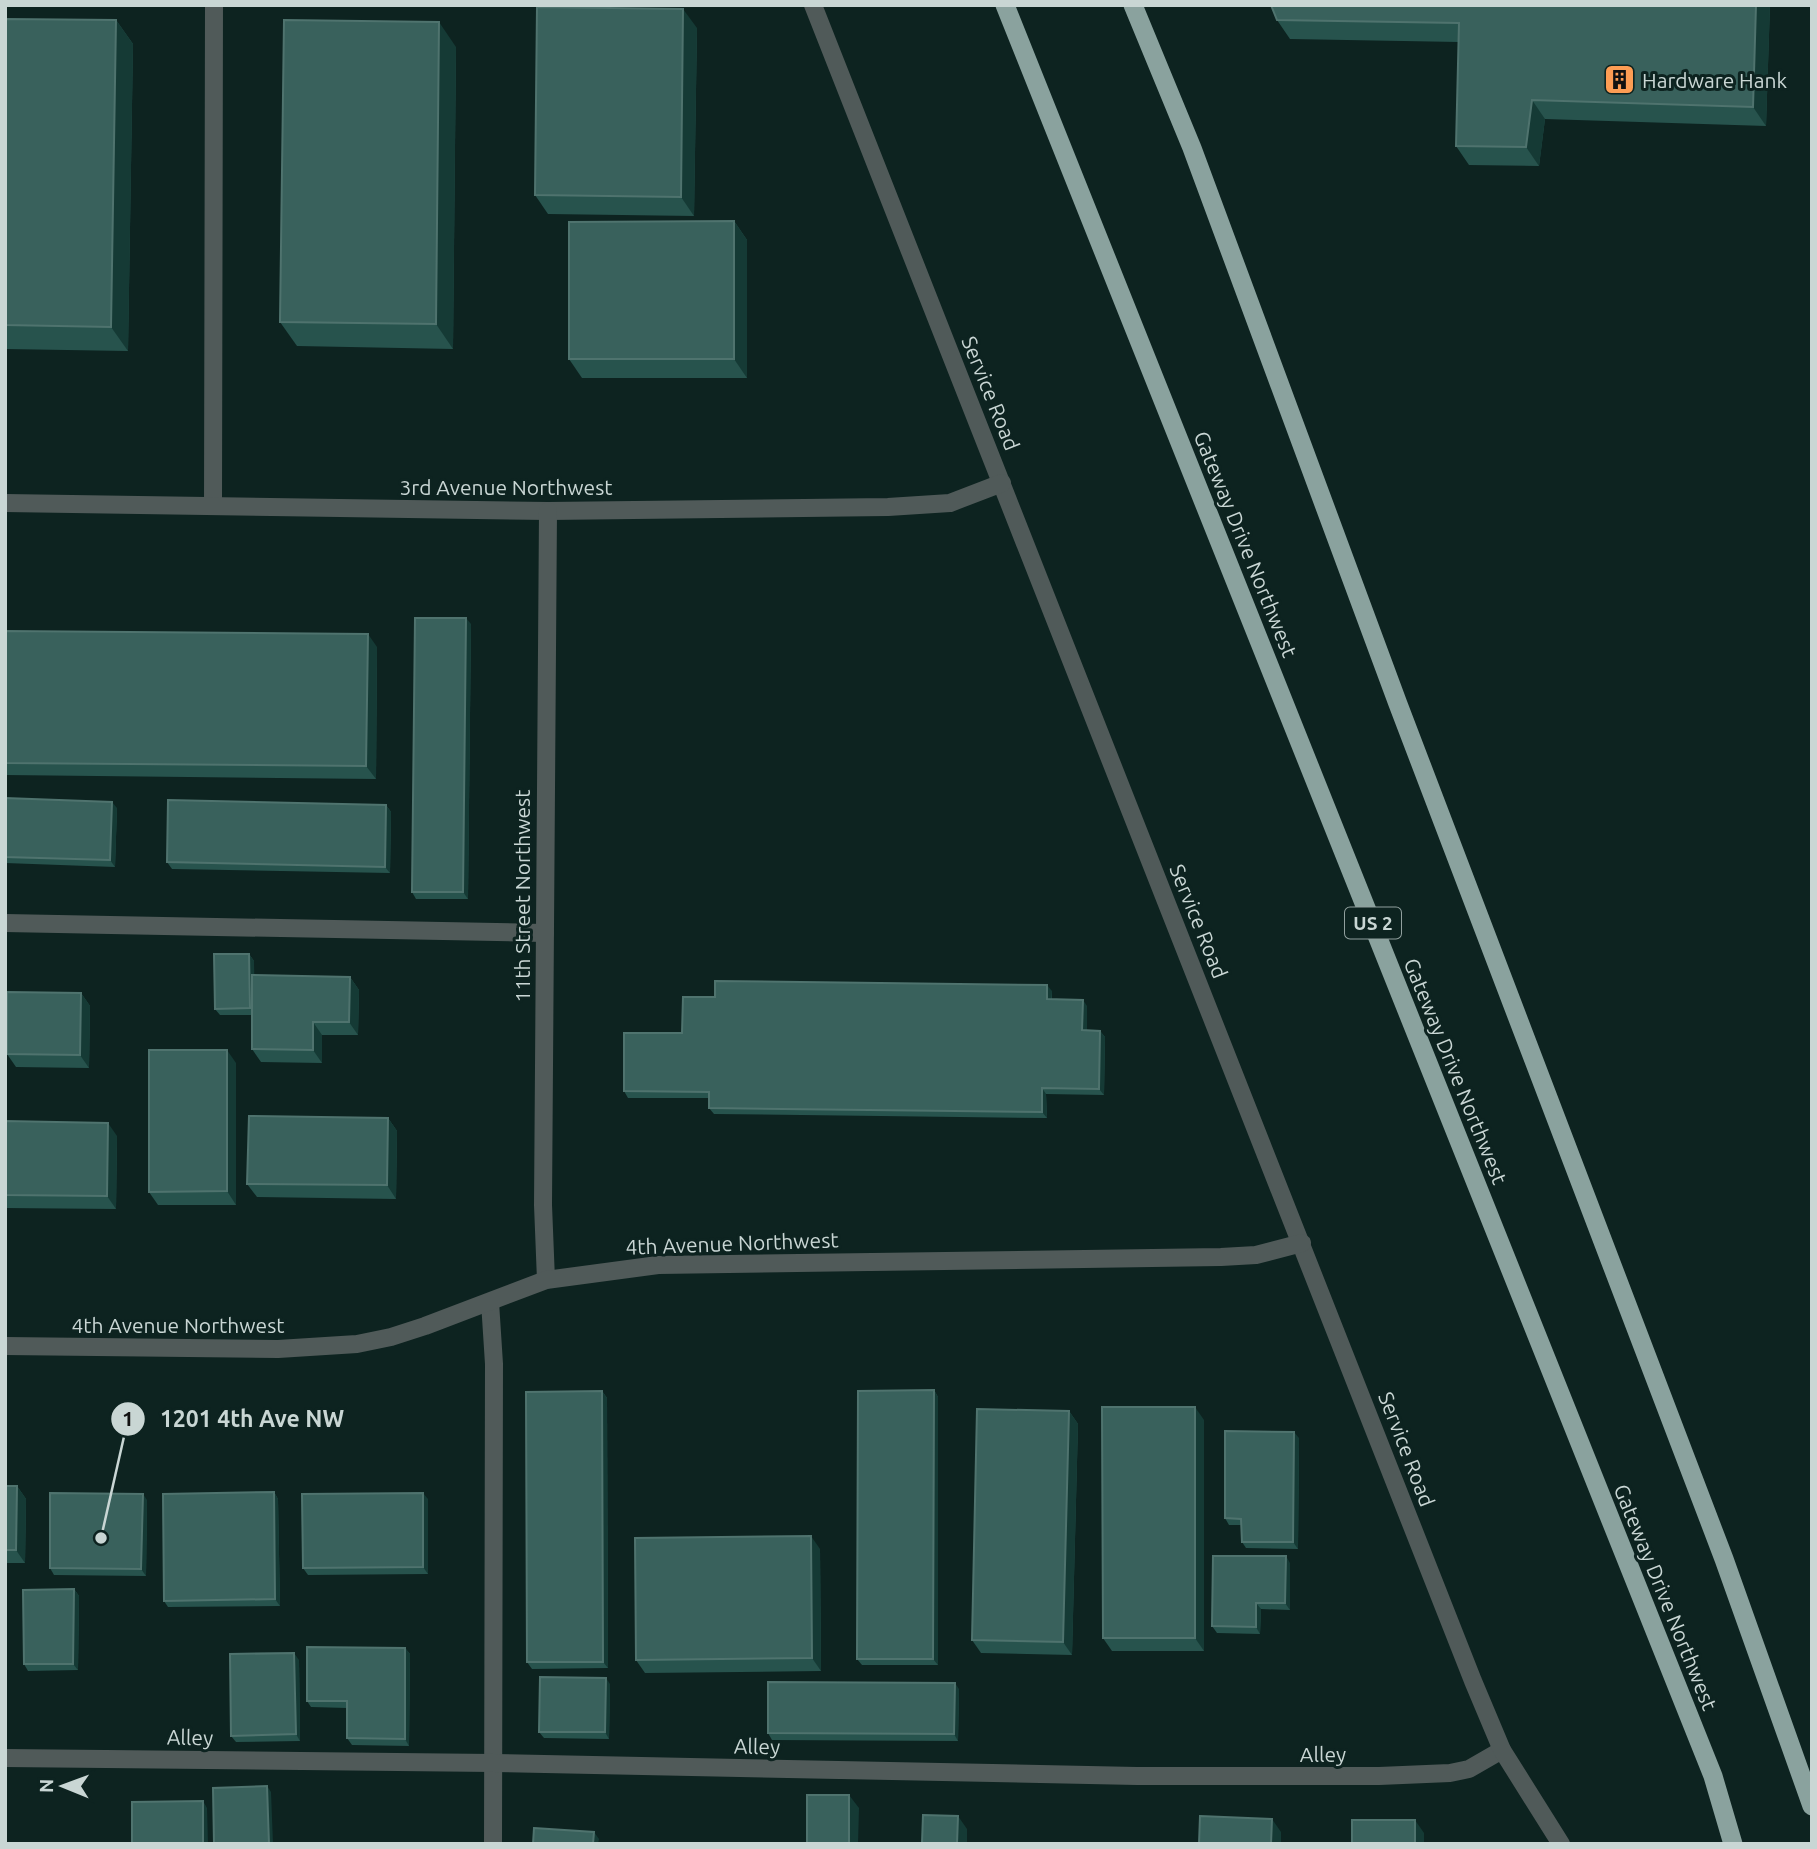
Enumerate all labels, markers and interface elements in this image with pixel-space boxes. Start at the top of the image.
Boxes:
building icon: Hardware Hank [1602,63,1636,97]
place label: Hardware Hank [1642,68,1787,92]
street label: Service Road [957,332,1025,454]
street label: Gateway Drive Northwest [1190,427,1302,661]
street label: 3rd Avenue Northwest [399,475,613,499]
street label: 11th Street Northwest [510,790,534,1002]
street label: Service Road [1165,860,1233,982]
road number: US 2 [1345,908,1401,939]
street label: Gateway Drive Northwest [1400,954,1512,1188]
street label: 4th Avenue Northwest [625,1227,839,1259]
street label: 4th Avenue Northwest [71,1313,285,1337]
street label: Service Road [1374,1388,1440,1510]
callout: 1201 4th Ave NW [110,1397,358,1441]
text: 1 [122,1406,134,1430]
text: 1201 4th Ave NW [160,1406,344,1431]
street label: Gateway Drive Northwest [1610,1480,1722,1714]
street label: Alley [167,1725,213,1749]
street label: Alley [734,1734,780,1758]
street label: Alley [1300,1742,1346,1766]
north arrow [28,1751,98,1821]
text: N [35,1778,57,1793]

